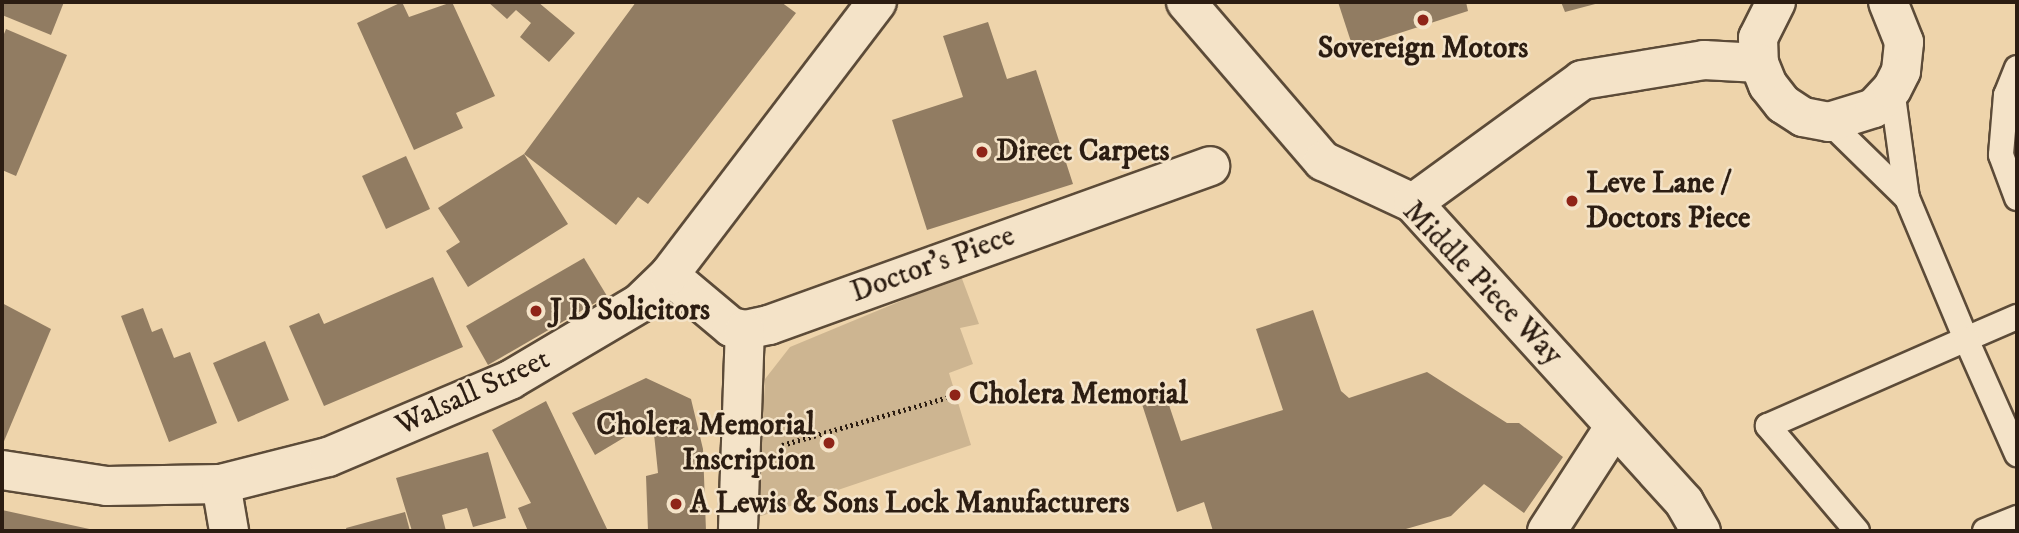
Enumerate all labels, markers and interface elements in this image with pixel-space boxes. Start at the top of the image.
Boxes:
marker: Sovereign Motors [1415,12,1431,28]
place label: Sovereign Motors [1318,31,1528,67]
place label: Direct Carpets [996,134,1170,170]
marker: Direct Carpets [974,144,990,160]
place label: Leve Lane / Doctors Piece [1586,166,1750,236]
marker: Leve Lane / Doctors Piece [1564,193,1580,209]
street label: Middle Piece Way [1394,194,1570,374]
street label: Doctor's Piece [846,219,1020,311]
place label: J D Solicitors [550,293,710,329]
marker: J D Solicitors [528,303,544,319]
street label: Walsall Street [390,342,556,444]
place label: Cholera Memorial [969,377,1188,413]
marker: Cholera Memorial [947,387,963,403]
place label: Cholera Memorial Inscription [596,408,815,478]
marker: Cholera Memorial Inscription [821,435,837,451]
place label: A Lewis & Sons Lock Manufacturers [690,486,1130,522]
marker: A Lewis & Sons Lock Manufacturers [668,496,684,512]

